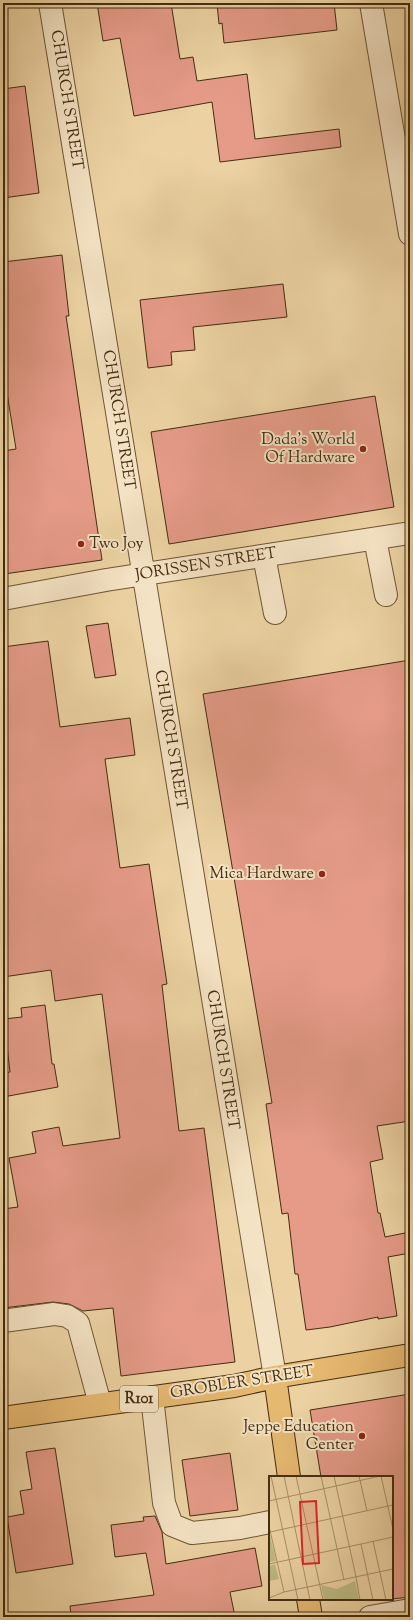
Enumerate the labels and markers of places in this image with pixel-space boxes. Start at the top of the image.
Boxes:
place label: Dada's World Of Hardware [261,429,355,470]
marker: Dada's World Of Hardware [358,444,368,454]
place label: Two Joy [89,533,143,556]
marker: Two Joy [76,539,86,549]
place label: Mica Hardware [210,863,314,886]
marker: Mica Hardware [317,869,327,879]
place label: Jeppe Education Center [242,1416,355,1457]
marker: Jeppe Education Center [357,1431,367,1441]

